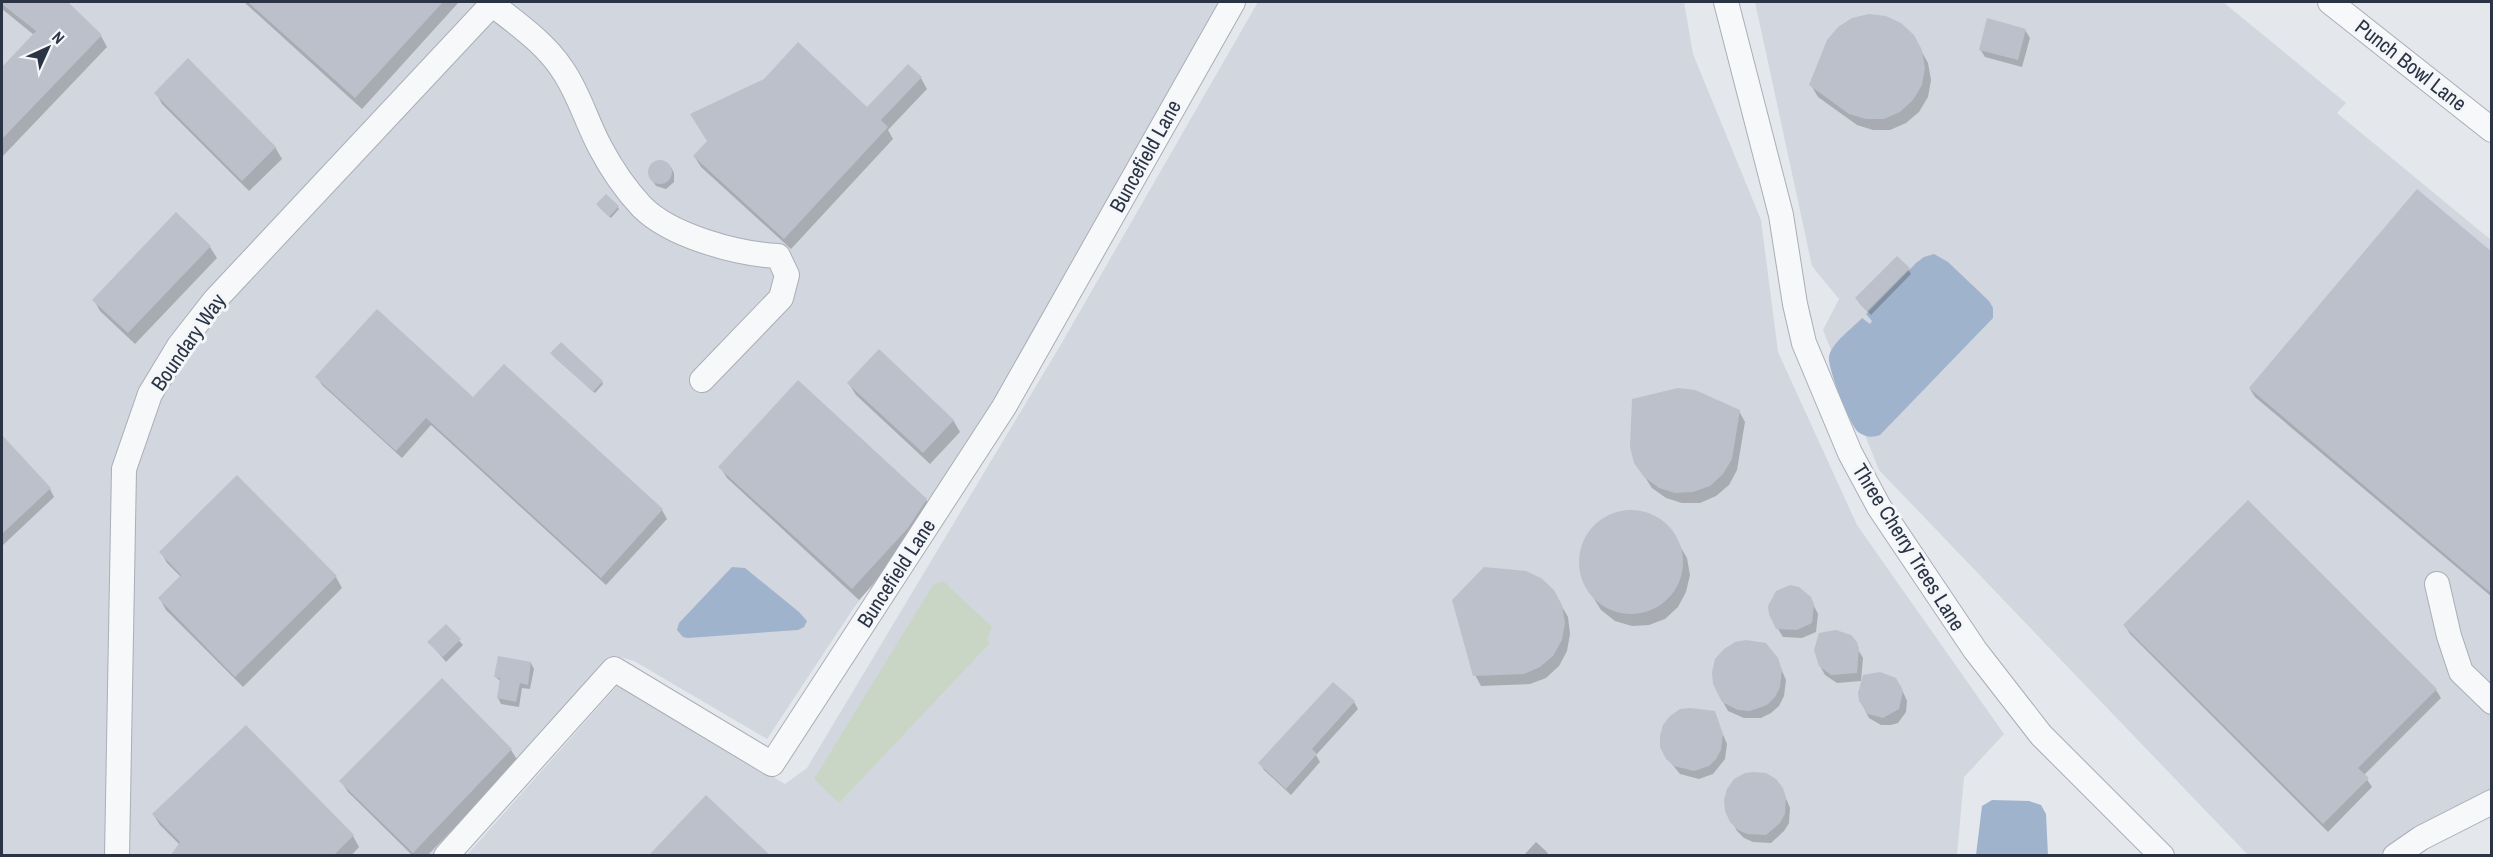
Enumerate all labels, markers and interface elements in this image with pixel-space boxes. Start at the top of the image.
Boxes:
street label: Punch Bowl Lane [2349,12,2473,118]
north arrow [18,18,78,78]
text: N [47,26,70,49]
street label: Buncefield Lane [1102,95,1188,217]
street label: Boundary Way [144,287,232,396]
street label: Three Cherry Trees Lane [1846,458,1972,636]
street label: Buncefield Lane [850,513,942,633]

